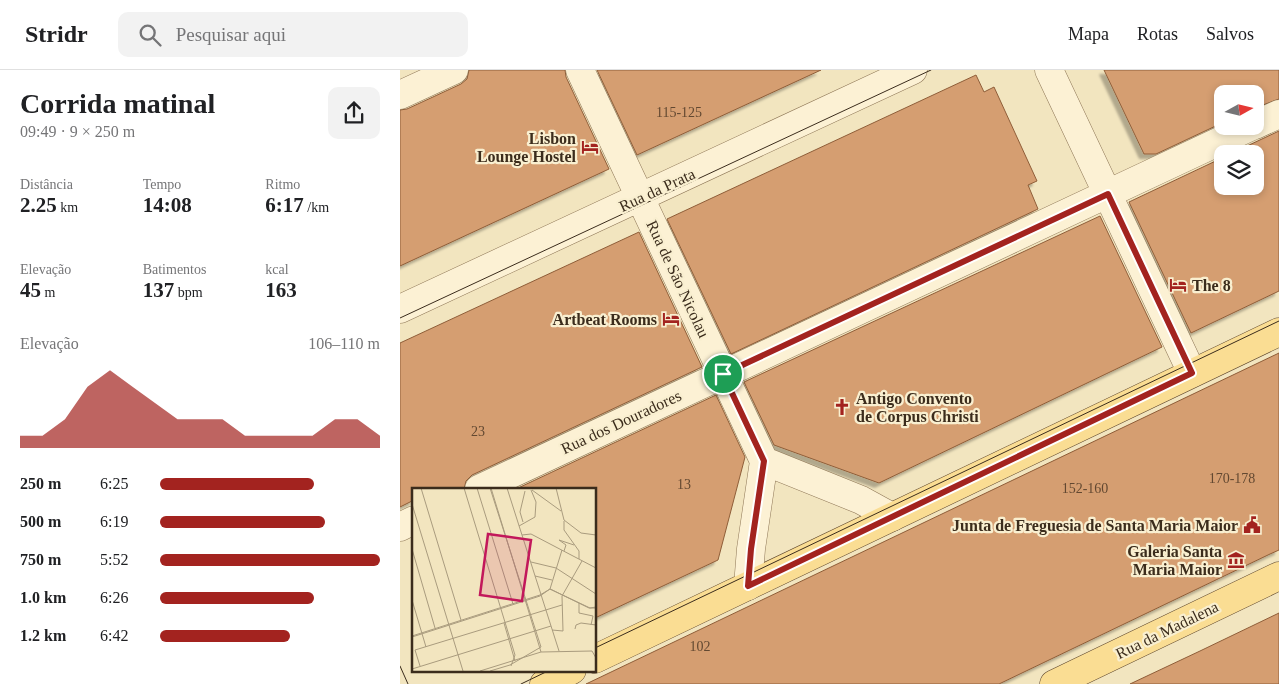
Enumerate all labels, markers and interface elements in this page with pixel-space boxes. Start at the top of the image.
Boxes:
search box [118,12,468,57]
text: Stridr [25,21,88,47]
icon: search [136,21,164,49]
text: Pesquisar aqui [176,24,286,45]
text: Mapa [1068,24,1109,44]
text: Rotas [1137,24,1178,44]
text: Salvos [1206,24,1254,44]
north arrow [1214,85,1264,135]
map controls [1214,85,1264,195]
button: share [328,87,380,139]
text: Corrida matinal [20,88,215,119]
house number: 115-125 [656,105,702,120]
text: 09:49 · 9 × 250 m [20,123,135,140]
place label: Lisbon Lounge Hostel [477,130,577,166]
hotel icon: Lisbon Lounge Hostel [580,137,600,157]
button: layers [1214,145,1264,195]
street label: Rua da Prata [616,165,698,215]
text: Distância [20,177,73,192]
text: Tempo [143,177,181,192]
text: Ritmo [265,177,300,192]
text: 2.25 [20,193,57,217]
text: 14:08 [143,193,192,217]
text: 6:17 [265,193,304,217]
text: km [57,200,78,215]
text: /km [304,200,329,215]
street label: Rua de São Nicolau [643,218,713,340]
text: Elevação [20,262,71,277]
text: Batimentos [143,262,206,277]
text: kcal [265,262,289,277]
hotel icon: The 8 [1168,275,1188,295]
place label: The 8 [1192,277,1231,294]
text: 45 [20,278,41,302]
text: 137 [143,278,174,302]
text: 163 [265,278,297,302]
text: m [41,285,55,300]
text: bpm [174,285,203,300]
hotel icon: Artbeat Rooms [661,309,681,329]
place label: Artbeat Rooms [553,311,657,328]
text: Elevação [20,335,79,352]
text: 106–110 m [308,335,380,352]
pin [702,353,744,395]
icon: arrive [709,360,737,388]
street label: Rua dos Douradores [558,387,684,457]
place label: Antigo Convento de Corpus Christi [856,390,979,426]
church icon: Antigo Convento de Corpus Christi [832,397,852,417]
house number: 23 [471,424,485,439]
house number: 170-178 [1209,471,1255,486]
text: 250 m [20,475,61,492]
text: 6:25 [100,475,128,492]
house number: 13 [677,477,691,492]
house number: 152-160 [1062,481,1108,496]
inset map [412,488,596,672]
text: 500 m [20,513,61,530]
text: 6:19 [100,513,128,530]
public building icon: Junta de Freguesia de Santa Maria Maior [1242,515,1262,535]
place label: Junta de Freguesia de Santa Maria Maior [952,517,1238,535]
place label: Galeria Santa Maria Maior [1127,543,1222,578]
museum icon: Galeria Santa Maria Maior [1226,550,1246,570]
text: 750 m [20,551,61,568]
text: 5:52 [100,551,128,568]
text: 1.0 km [20,589,66,606]
text: 6:26 [100,589,128,606]
street label: Rua da Madalena [1113,598,1221,662]
text: 1.2 km [20,627,66,644]
text: 6:42 [100,627,128,644]
house number: 102 [690,639,711,654]

